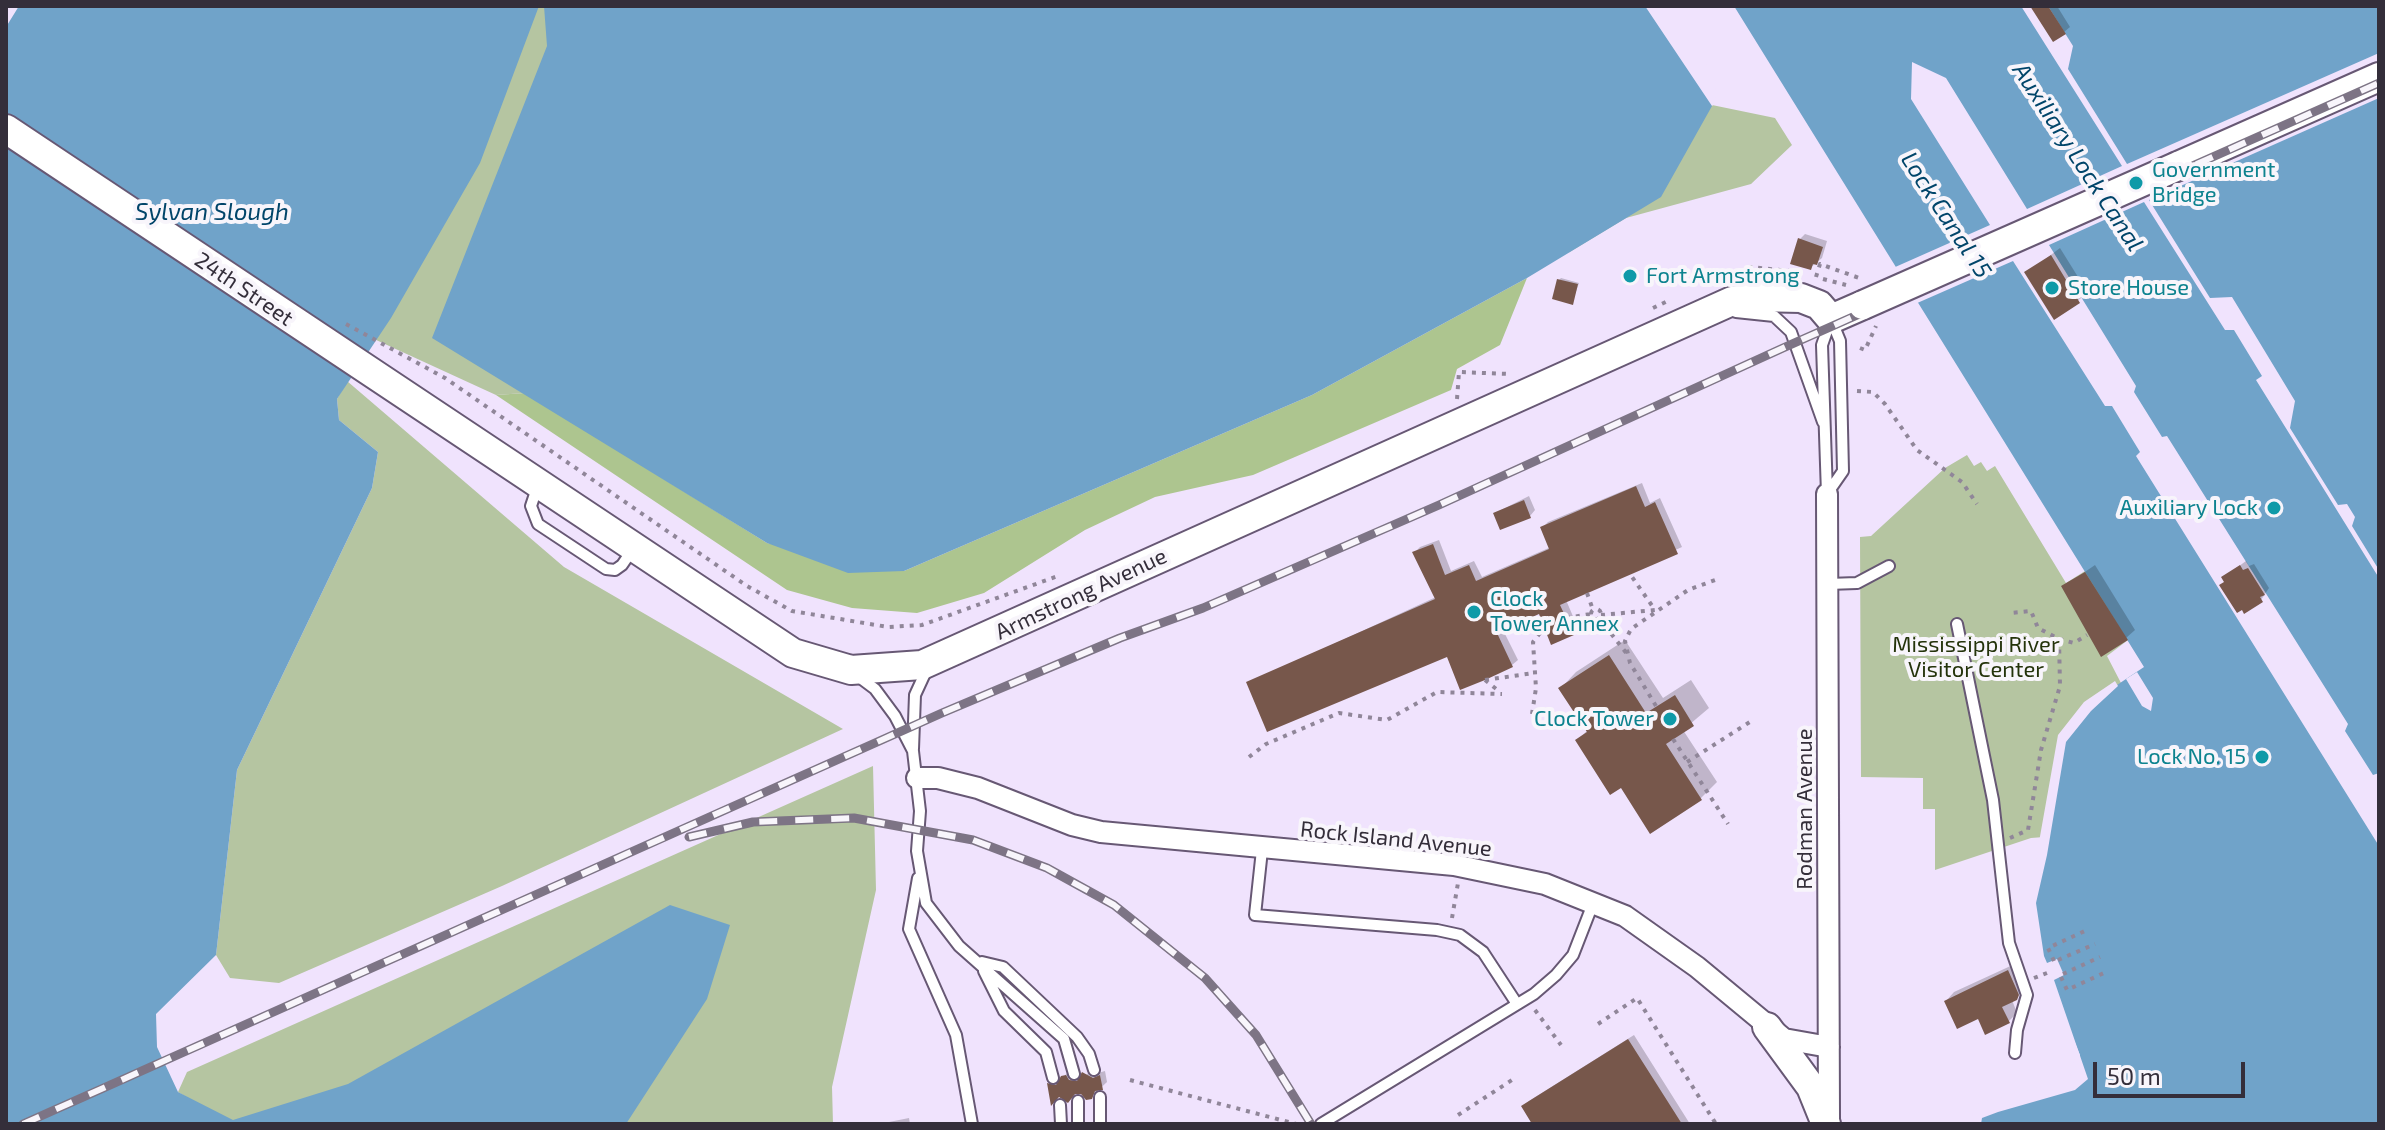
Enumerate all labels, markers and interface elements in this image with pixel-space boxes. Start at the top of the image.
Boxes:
water label: Auxiliary Lock Canal [2006,58,2150,256]
water label: Lock Canal 15 [1895,147,1997,283]
place label: Government Bridge [2152,157,2275,208]
marker: Government Bridge [2127,174,2145,192]
water label: Sylvan Slough [135,198,289,226]
street label: 24th Street [190,246,298,332]
place label: Fort Armstrong [1646,263,1800,289]
marker: Fort Armstrong [1621,267,1639,285]
place label: Store House [2068,275,2189,301]
marker: Store House [2043,279,2061,297]
place label: Auxiliary Lock [2120,495,2258,521]
marker: Auxiliary Lock [2265,499,2283,517]
street label: Armstrong Avenue [991,543,1171,645]
place label: Clock Tower Annex [1490,586,1619,638]
marker: Clock Tower Annex [1465,603,1483,621]
park label: Mississippi River Visitor Center [1892,632,2060,684]
place label: Clock Tower [1534,706,1654,732]
marker: Clock Tower [1661,710,1679,728]
street label: Rodman Avenue [1792,728,1818,890]
place label: Lock No. 15 [2137,744,2246,770]
marker: Lock No. 15 [2253,748,2271,766]
street label: Rock Island Avenue [1299,816,1493,862]
scale bar [2097,1046,2249,1096]
text: 50 m [2107,1061,2161,1090]

